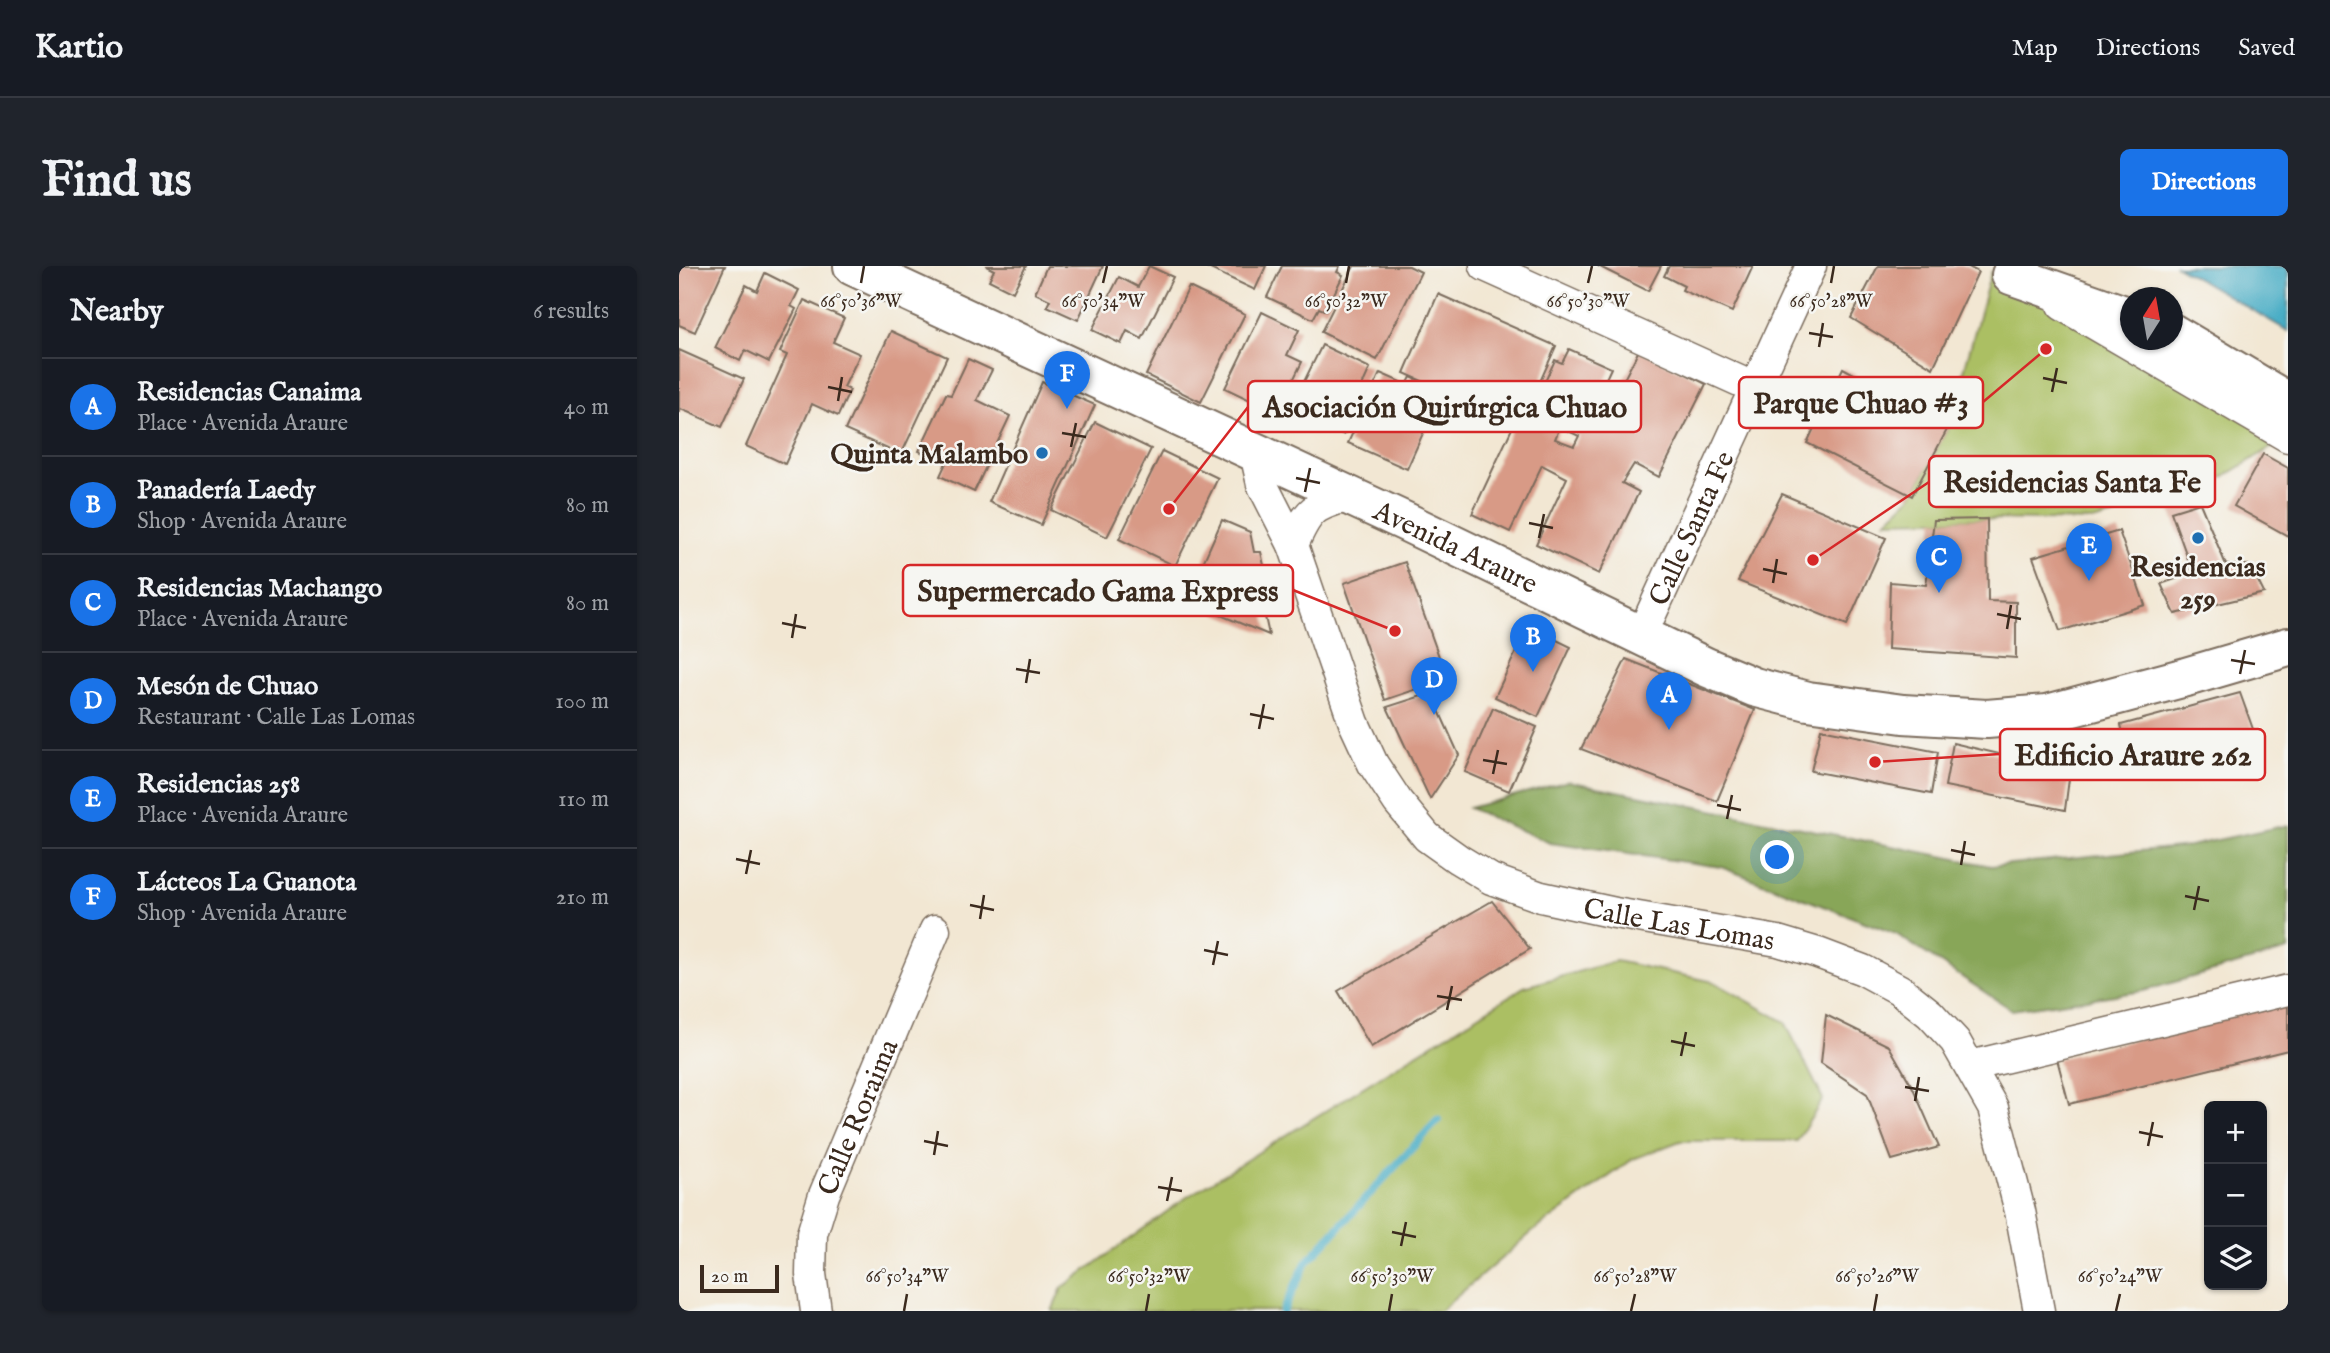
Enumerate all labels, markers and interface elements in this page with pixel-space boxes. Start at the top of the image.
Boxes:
text: Kartio [35,27,123,69]
text: Map [2012,33,2058,64]
text: Directions [2096,33,2200,64]
text: Saved [2238,33,2295,64]
button: Directions [2120,149,2288,216]
text: Find us [42,151,192,213]
north arrow [2120,287,2183,350]
text: 66°50'36"W [820,291,903,314]
text: 66°50'34"W [1062,291,1145,314]
text: 66°50'32"W [1305,291,1388,314]
text: 66°50'30"W [1547,291,1630,314]
text: 66°50'28"W [1790,291,1873,314]
text: Nearby [70,293,163,331]
text: 6 results [533,297,609,326]
pin: F [1044,351,1090,409]
text: Residencias Canaima [137,376,362,409]
callout: Parque Chuao #3 [1739,377,1983,428]
callout: Asociación Quirúrgica Chuao [1248,381,1641,432]
text: Parque Chuao #3 [1753,386,1969,424]
text: Asociación Quirúrgica Chuao [1262,390,1627,428]
text: A [85,393,101,422]
text: 40 m [564,393,609,422]
text: Place · Avenida Araure [137,409,348,438]
place label: Quinta Malambo [831,438,1028,473]
marker: Quinta Malambo [1034,445,1050,461]
street label: Calle Santa Fe [1642,446,1744,612]
callout: Residencias Santa Fe [1929,456,2215,507]
text: Residencias Santa Fe [1943,465,2201,503]
text: Panadería Laedy [137,474,316,507]
text: B [85,491,101,520]
text: 80 m [566,491,609,520]
street label: Avenida Araure [1366,494,1543,603]
text: Shop · Avenida Araure [137,507,347,536]
pin: E [2066,523,2112,581]
marker: Residencias 259 [2190,530,2206,546]
pin: C [1916,535,1962,593]
place label: Residencias 259 [2130,551,2266,618]
callout: Supermercado Gama Express [903,565,1293,616]
text: Residencias Machango [137,572,382,605]
text: Supermercado Gama Express [917,574,1279,612]
text: C [85,589,101,618]
text: 80 m [566,589,609,618]
text: Place · Avenida Araure [137,605,348,634]
pin: B [1510,614,1556,672]
pin: D [1411,657,1457,715]
text: Mesón de Chuao [137,670,318,703]
pin: A [1646,672,1692,730]
text: D [84,687,102,716]
text: 100 m [555,687,609,716]
text: Restaurant · Calle Las Lomas [137,703,415,732]
callout: Edificio Araure 262 [2000,729,2265,780]
text: Edificio Araure 262 [2014,738,2252,776]
text: Residencias 258 [137,768,300,801]
text: E [85,785,101,814]
text: 110 m [558,785,609,814]
text: Place · Avenida Araure [137,801,348,830]
your location [1760,840,1794,874]
text: Lácteos La Guanota [137,866,356,899]
text: F [86,883,100,912]
text: 210 m [556,883,609,912]
street label: Calle Las Lomas [1580,892,1777,960]
text: Shop · Avenida Araure [137,899,347,928]
street label: Calle Roraima [811,1033,908,1201]
map controls [2204,1101,2267,1290]
button: + [2204,1101,2267,1164]
button: − [2204,1164,2267,1227]
button: layers [2204,1227,2267,1290]
scale bar [700,1262,779,1294]
text: 20 m [711,1265,748,1289]
text: 66°50'34"W [866,1266,949,1289]
text: 66°50'32"W [1108,1266,1191,1289]
text: 66°50'30"W [1351,1266,1434,1289]
text: 66°50'28"W [1594,1266,1677,1289]
text: 66°50'26"W [1835,1266,1919,1289]
text: 66°50'24"W [2078,1266,2163,1289]

